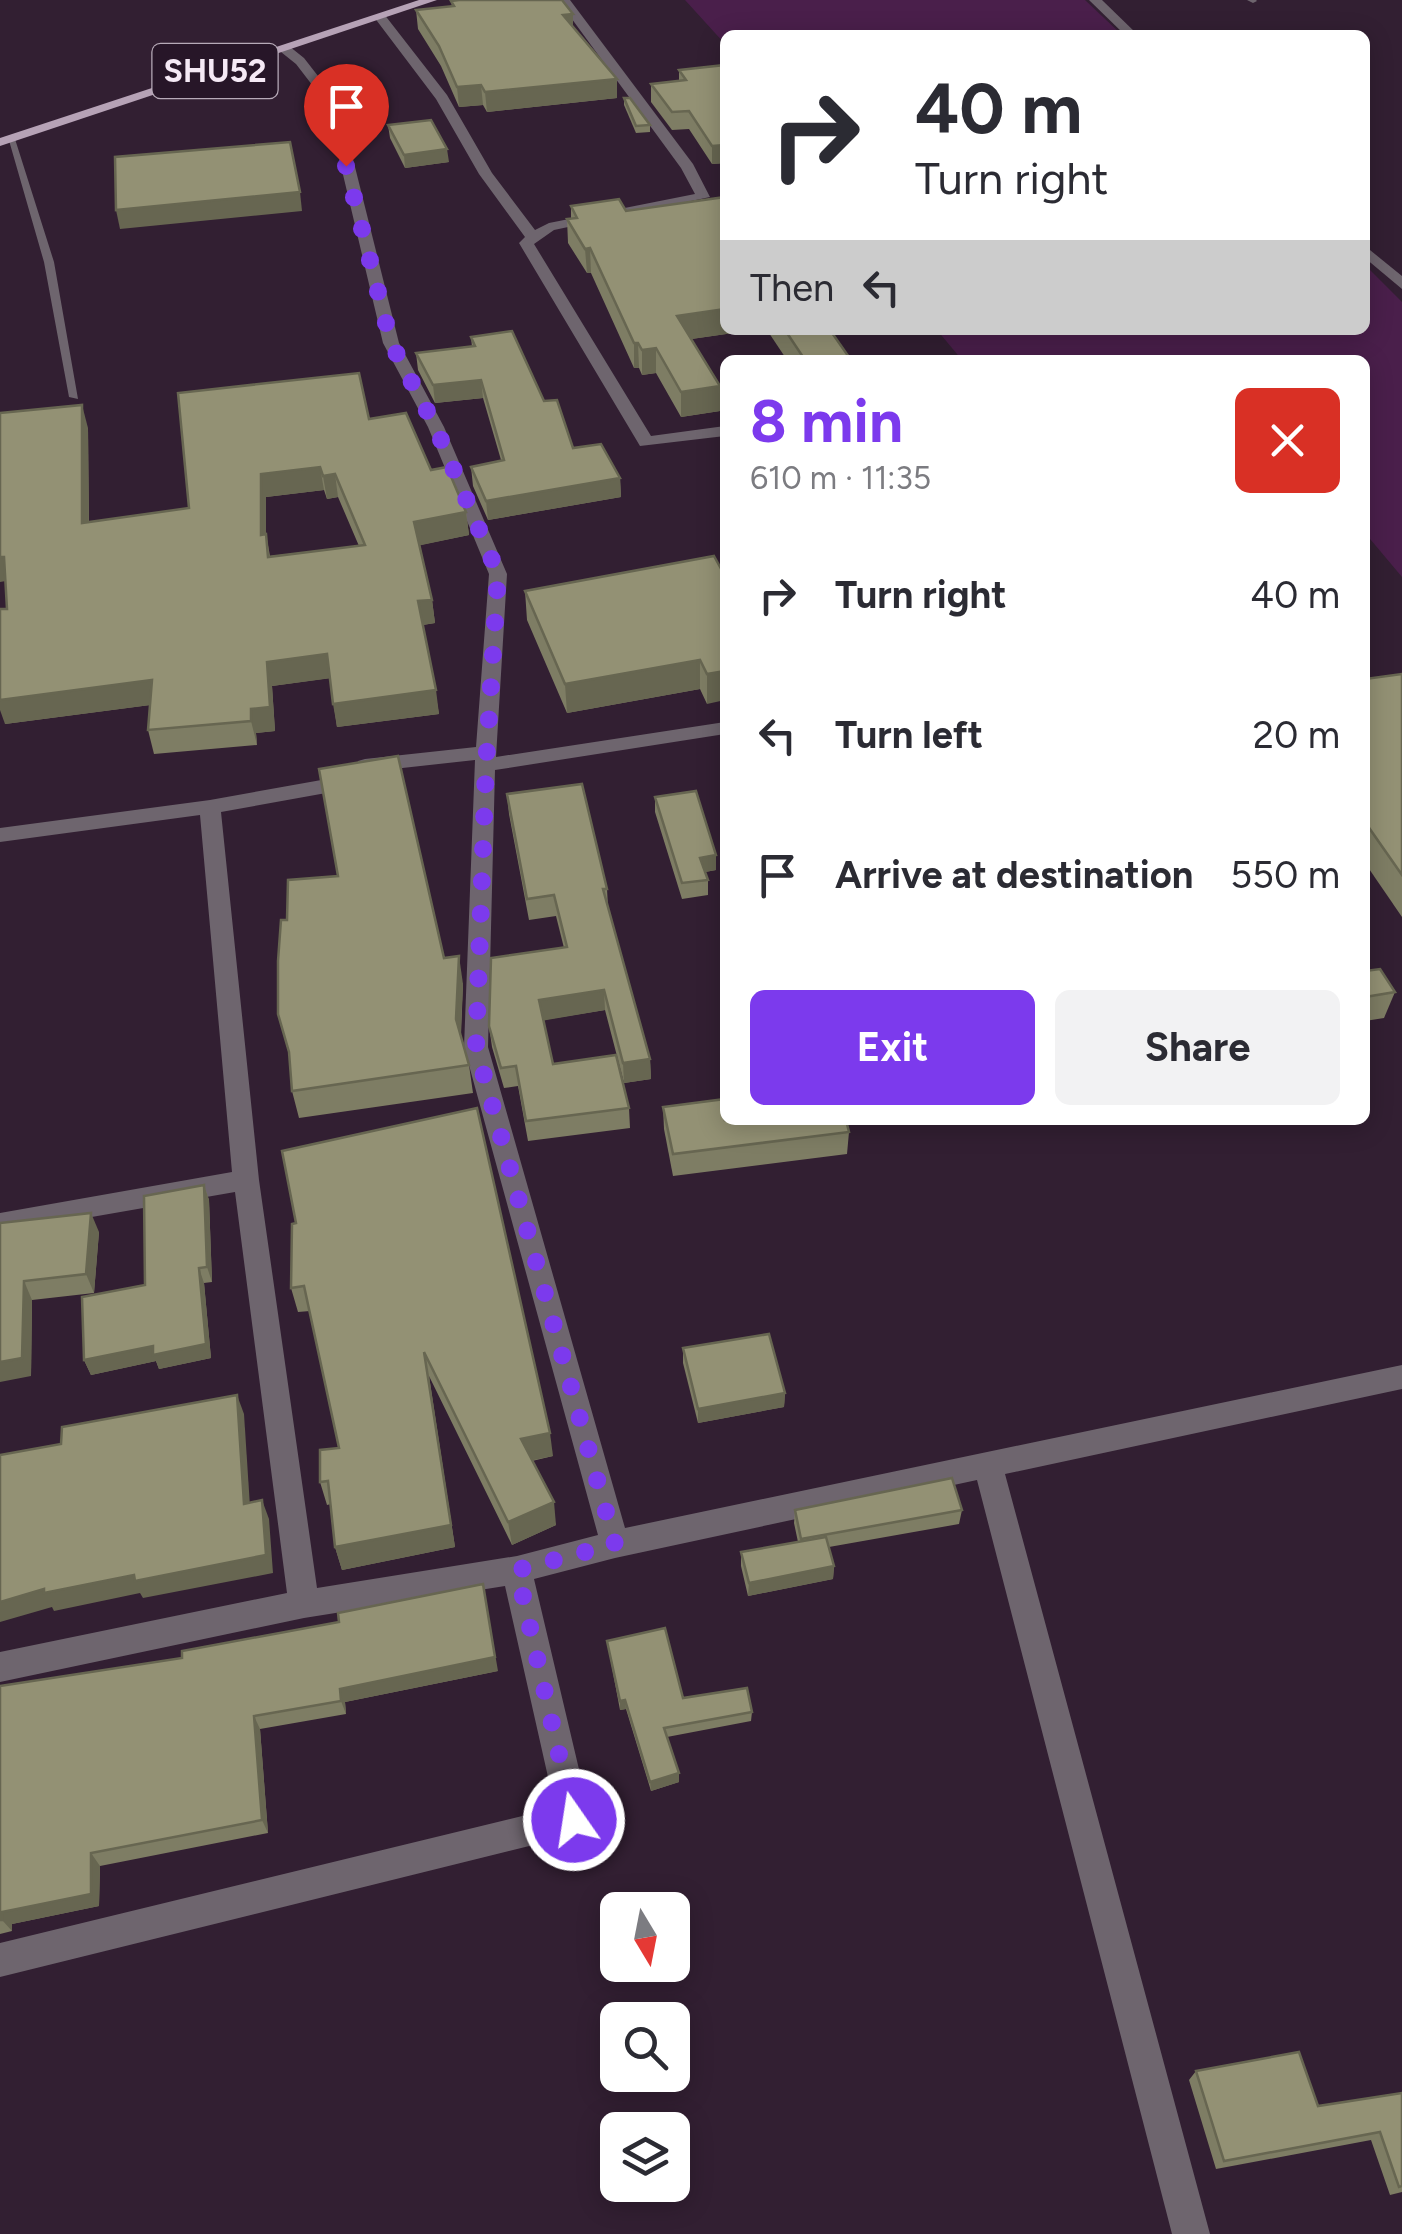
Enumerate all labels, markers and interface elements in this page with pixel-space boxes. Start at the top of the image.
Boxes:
road number: SHU52 [152,44,278,98]
pin [304,64,389,167]
text: 40 m [915,66,1082,151]
icon: right [750,70,880,200]
icon: arrive [319,79,374,134]
text: Turn right [915,151,1108,205]
icon: left [854,260,909,315]
text: Then [750,265,834,311]
text: 8 min [750,385,903,457]
button: close [1235,388,1340,493]
text: 610 m · 11:35 [750,459,931,497]
icon: right [750,568,805,623]
text: Turn right [835,572,1007,618]
text: 40 m [1250,572,1340,618]
icon: left [750,708,805,763]
text: Turn left [835,712,983,758]
text: 20 m [1253,712,1340,758]
icon: arrive [750,848,805,903]
text: Arrive at destination [835,852,1193,898]
text: 550 m [1230,852,1340,898]
button: Exit [750,990,1035,1105]
button: Share [1055,990,1340,1105]
position arrow [522,1768,626,1872]
north arrow [600,1892,690,1982]
map controls [600,1892,690,2202]
button: search [600,2002,690,2092]
button: layers [600,2112,690,2202]

